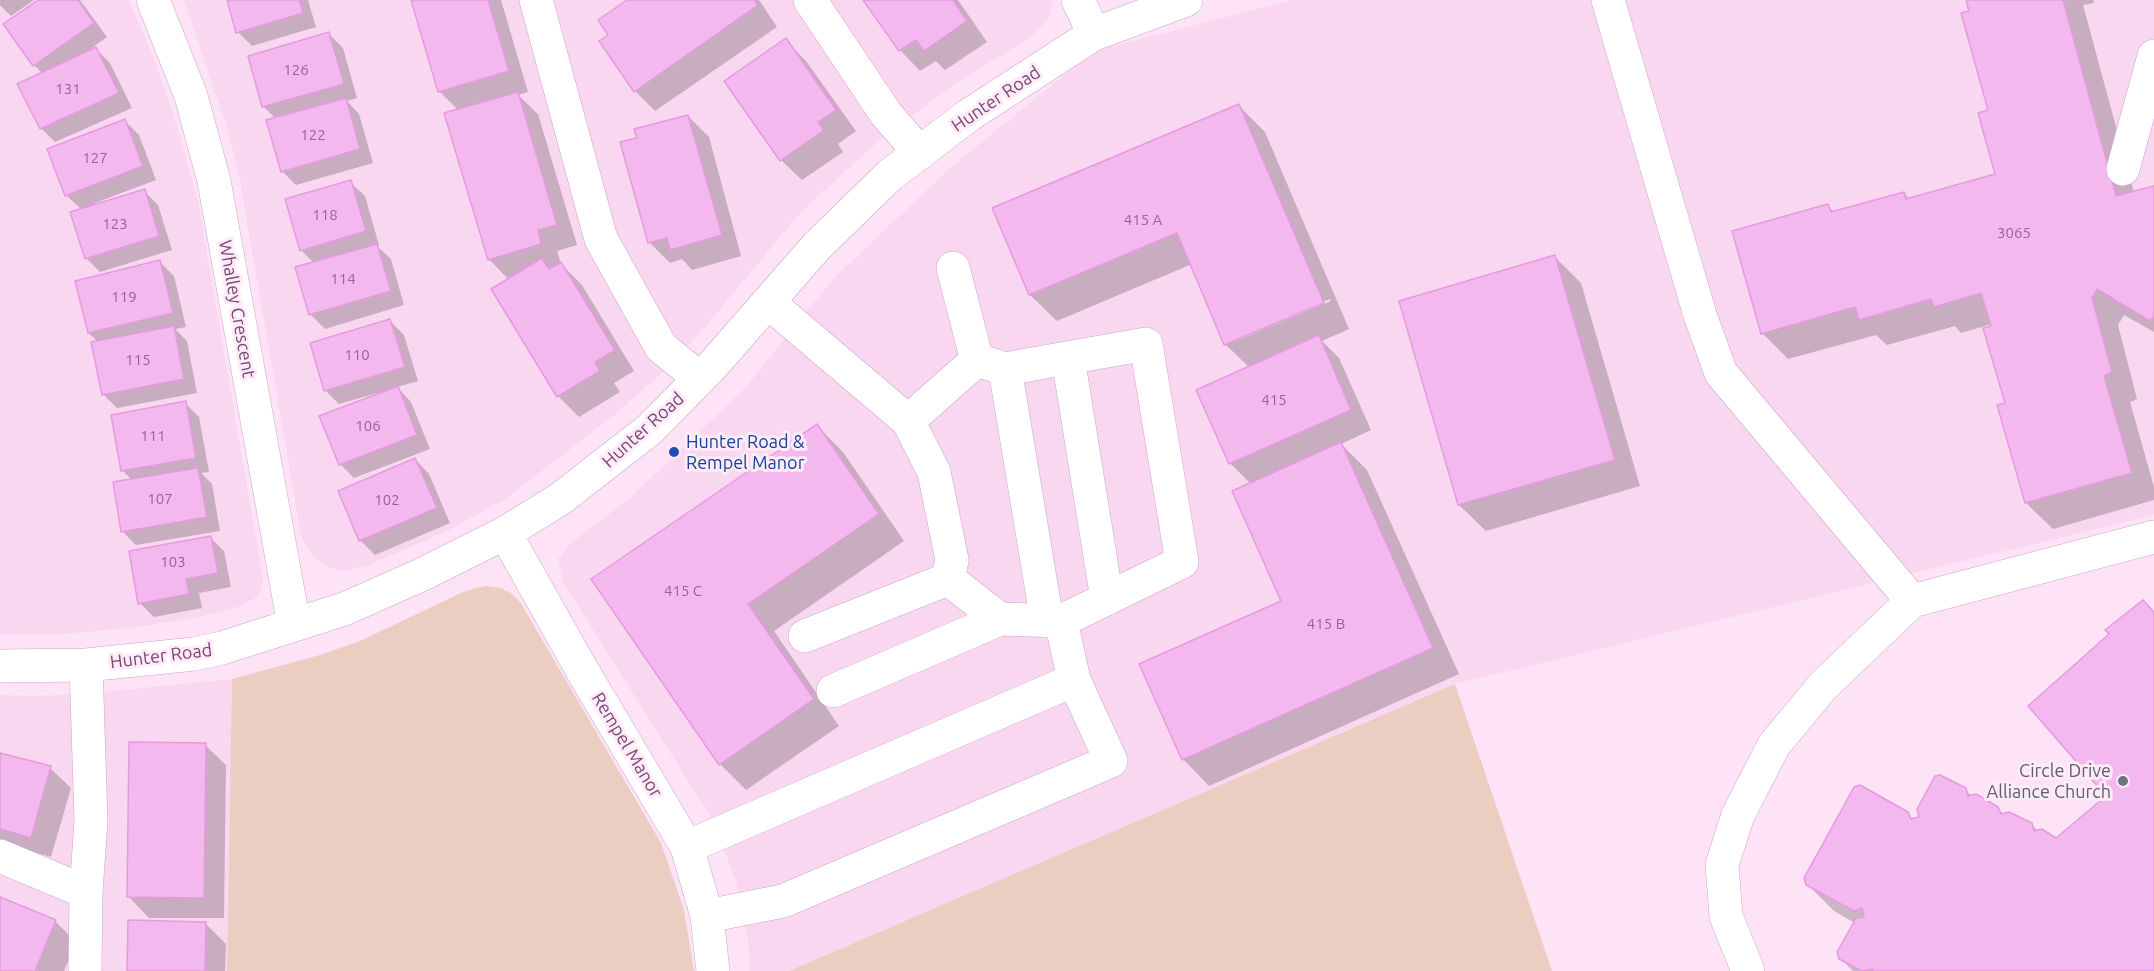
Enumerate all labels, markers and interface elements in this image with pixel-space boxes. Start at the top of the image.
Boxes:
house number: 126 [283,61,309,79]
street label: Hunter Road [947,61,1045,137]
house number: 131 [55,80,81,98]
house number: 122 [300,126,326,144]
house number: 127 [82,149,108,167]
house number: 118 [312,206,338,224]
house number: 415 A [1124,211,1162,229]
house number: 123 [102,215,128,233]
house number: 3065 [1997,224,2031,242]
street label: Whalley Crescent [214,238,260,380]
house number: 114 [330,270,356,288]
house number: 119 [111,288,137,306]
house number: 110 [344,346,370,364]
house number: 115 [125,351,151,369]
street label: Hunter Road [598,388,688,472]
house number: 415 [1261,391,1287,409]
house number: 106 [355,417,381,435]
house number: 111 [140,427,166,445]
place label: Hunter Road & Rempel Manor [686,431,804,474]
marker: Hunter Road & Rempel Manor [667,445,681,459]
house number: 107 [147,490,173,508]
house number: 102 [374,491,400,509]
house number: 103 [160,553,186,571]
house number: 415 C [664,582,702,600]
house number: 415 B [1307,615,1345,633]
street label: Hunter Road [109,639,213,673]
street label: Rempel Manor [587,689,667,801]
place label: Circle Drive Alliance Church [1987,760,2111,802]
marker: Circle Drive Alliance Church [2116,774,2130,788]

